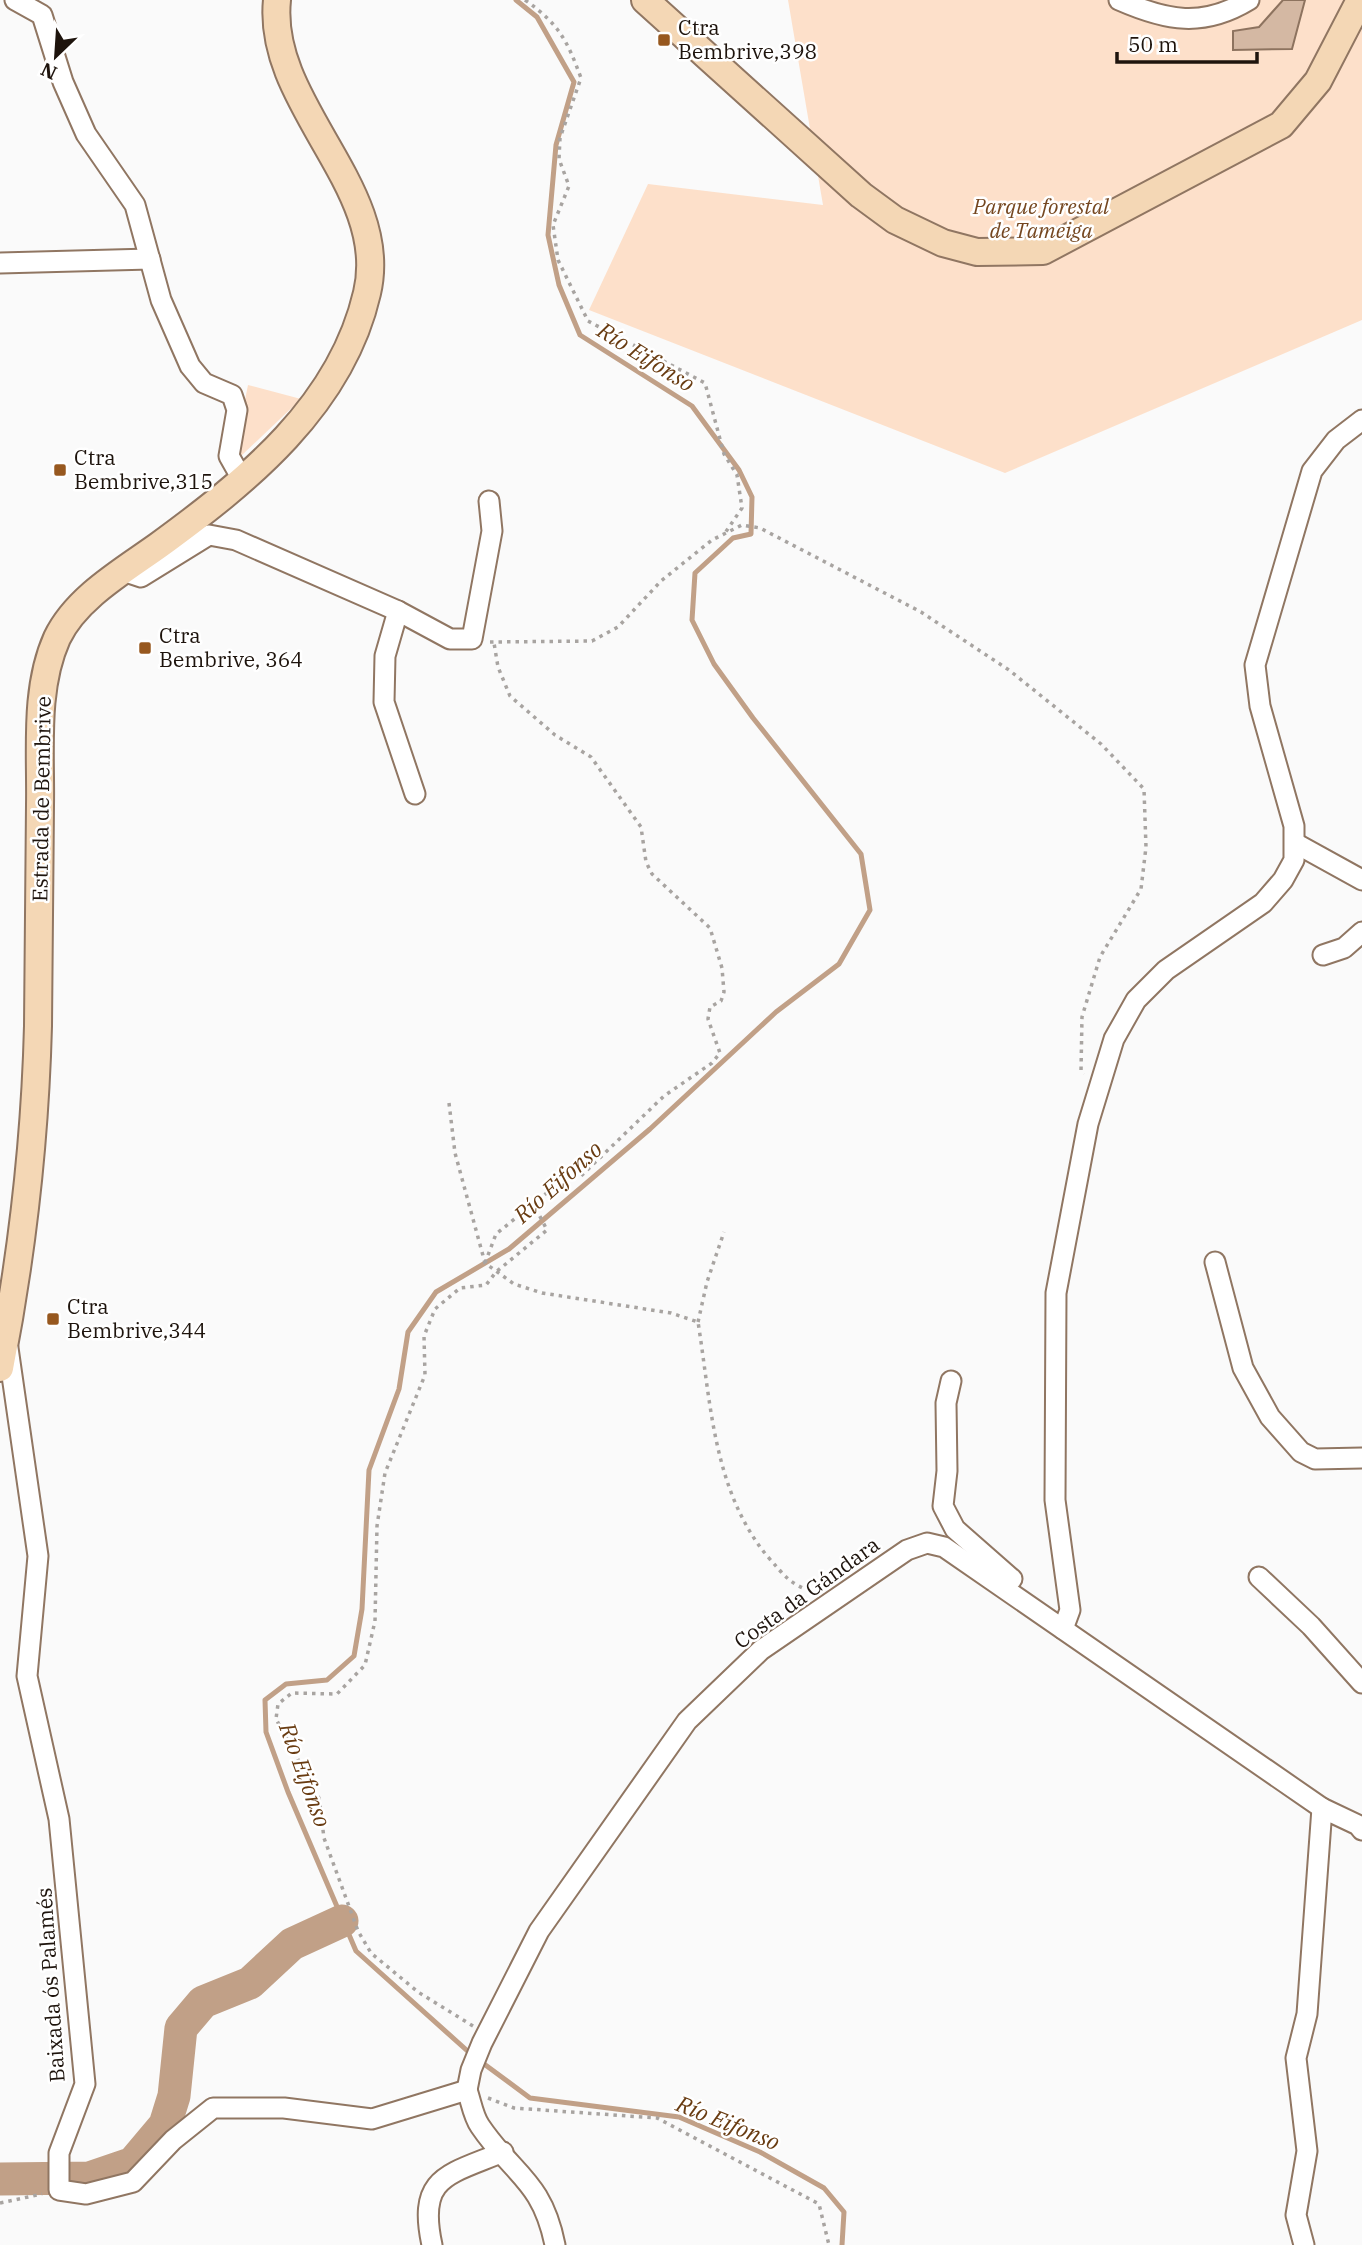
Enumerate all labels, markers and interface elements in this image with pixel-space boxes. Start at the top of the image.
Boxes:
place label: Ctra Bembrive,398 [678,13,817,65]
north arrow [21,21,91,91]
scale bar [1117,21,1257,65]
text: 50 m [1128,30,1178,58]
marker: Ctra Bembrive,398 [656,32,672,48]
text: N [37,57,61,85]
park label: Parque forestal de Tameiga [972,192,1110,244]
water label: Río Eifonso [591,314,701,398]
place label: Ctra Bembrive,315 [74,443,213,495]
marker: Ctra Bembrive,315 [52,462,68,478]
place label: Ctra Bembrive, 364 [159,621,303,673]
marker: Ctra Bembrive, 364 [137,640,153,656]
street label: Estrada de Bembrive [25,696,57,902]
water label: Río Eifonso [506,1134,608,1230]
place label: Ctra Bembrive,344 [67,1292,206,1344]
marker: Ctra Bembrive,344 [45,1311,61,1327]
street label: Costa da Gándara [728,1530,885,1654]
water label: Río Eifonso [273,1717,339,1831]
street label: Baixada ós Palamés [29,1887,71,2083]
water label: Río Eifonso [671,2087,785,2156]

